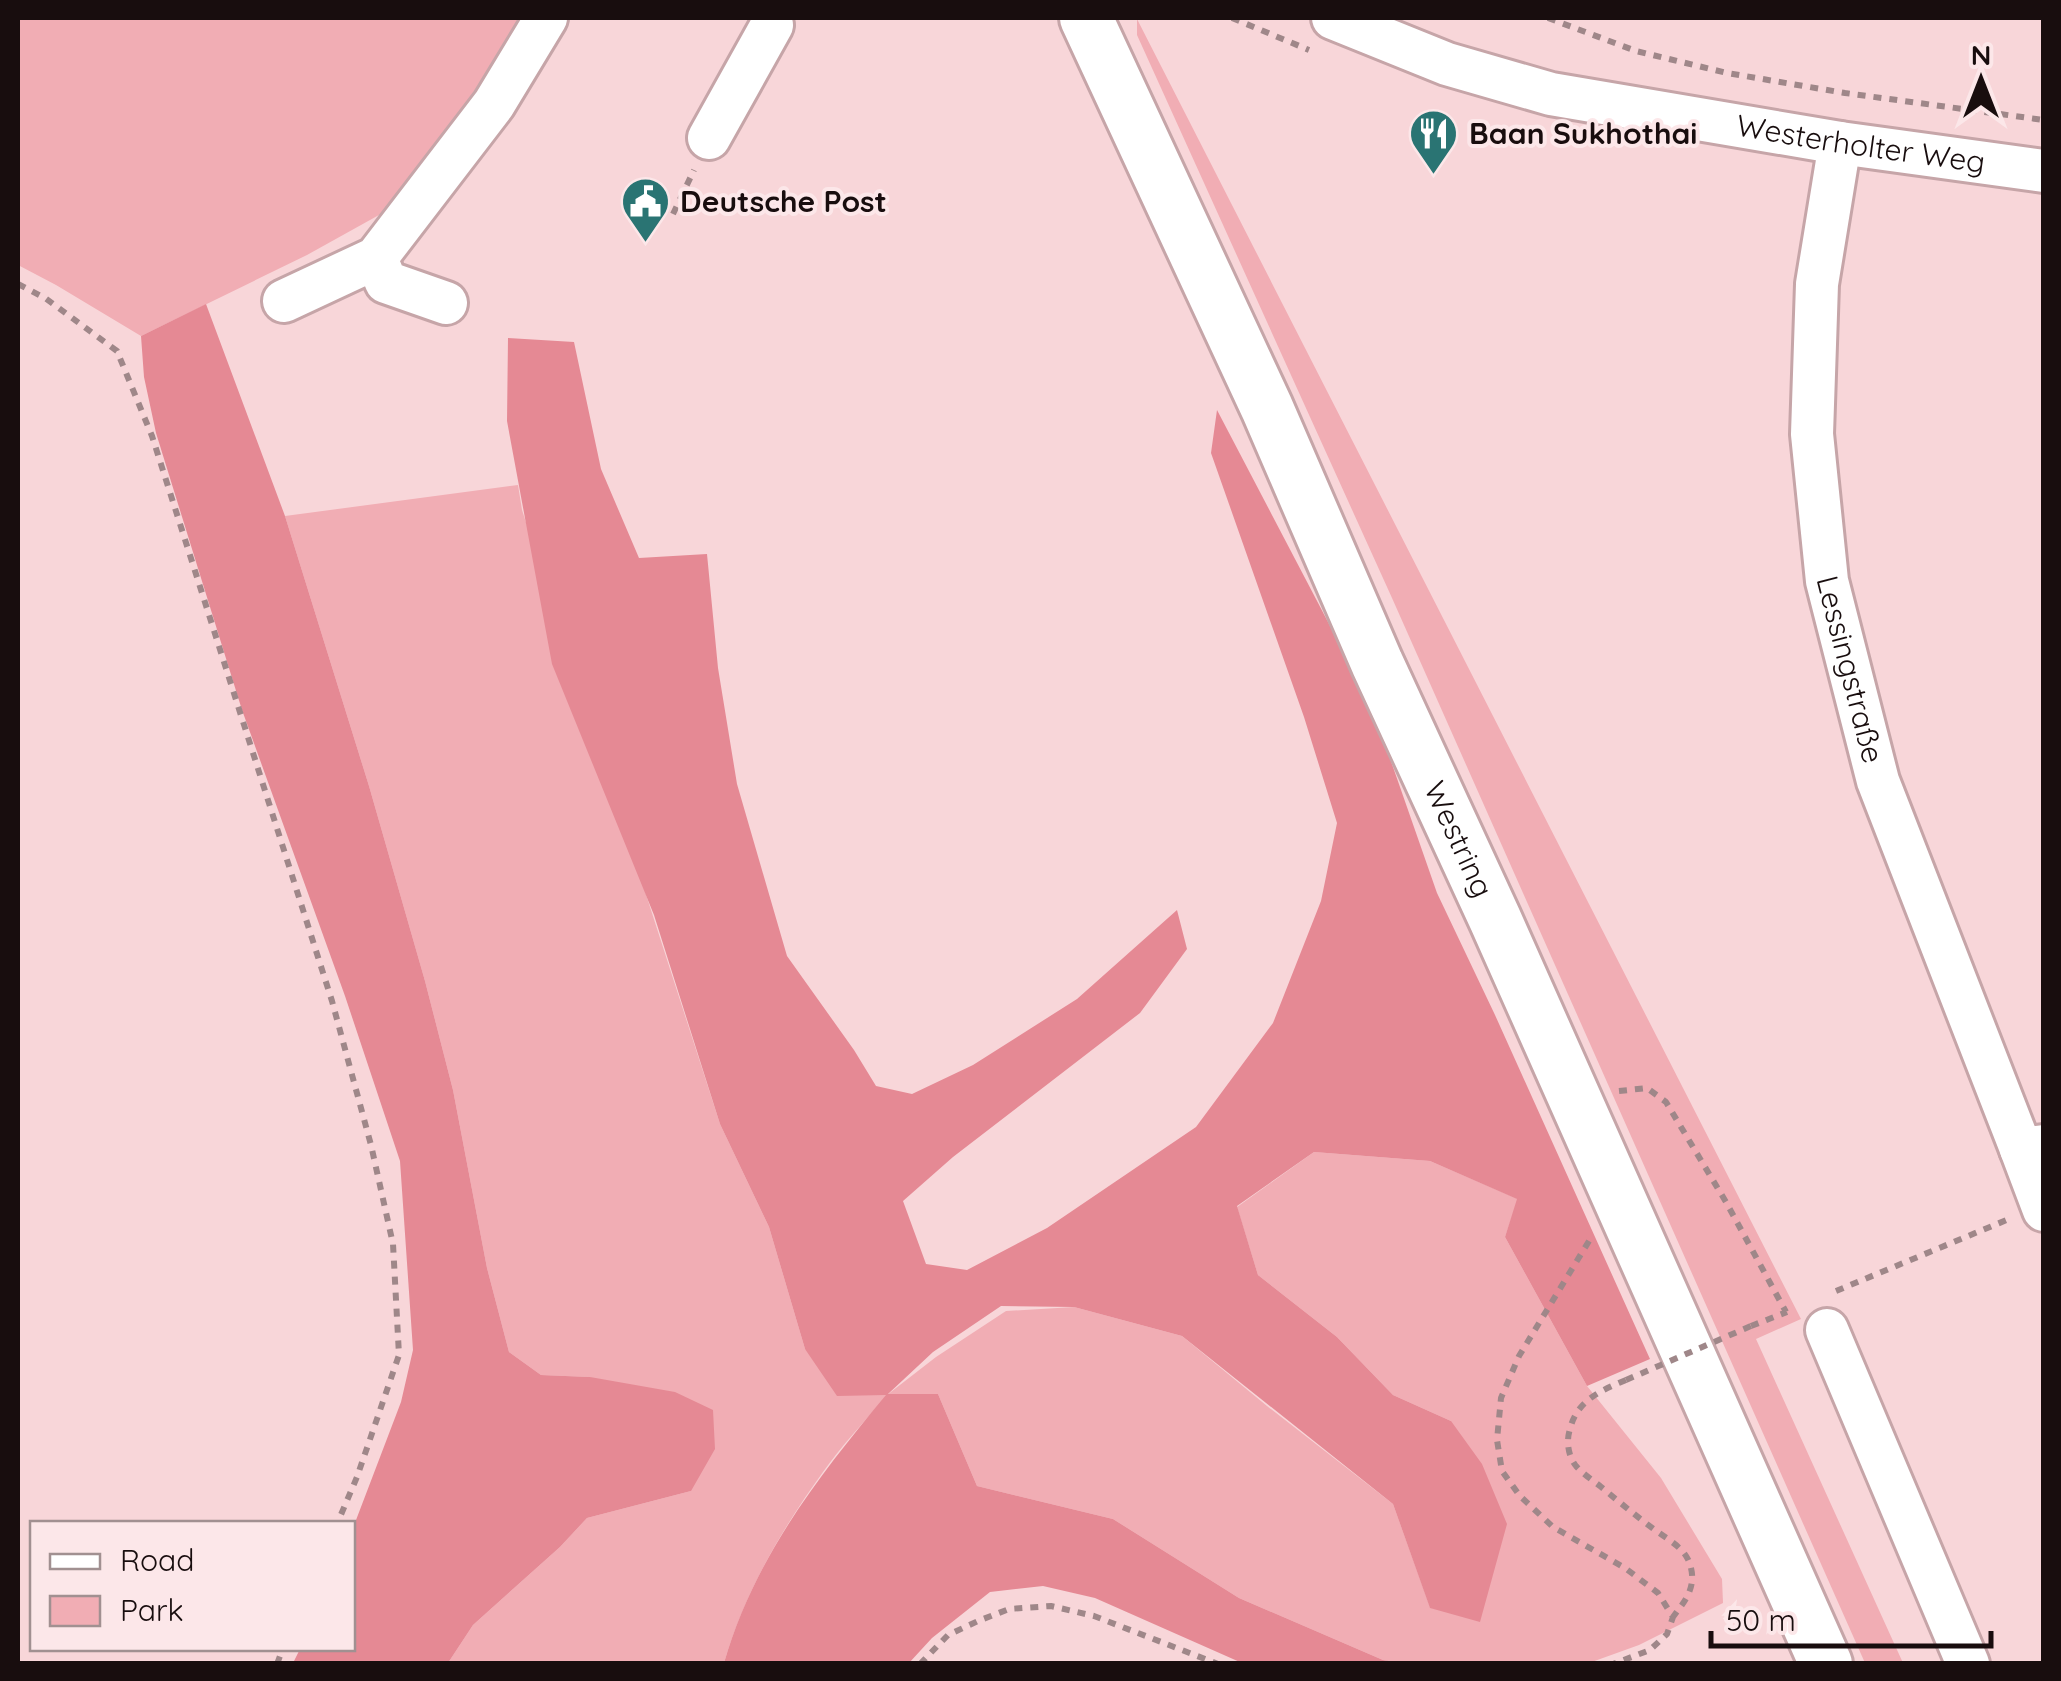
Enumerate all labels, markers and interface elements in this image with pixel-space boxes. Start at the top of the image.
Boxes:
north arrow [1931,30,2031,130]
text: N [1971,37,1991,72]
street label: Westerholter Weg [1734,106,1988,181]
restaurant icon: Baan Sukhothai [1408,108,1460,176]
place label: Baan Sukhothai [1469,114,1697,152]
public building icon: Deutsche Post [619,176,671,244]
place label: Deutsche Post [680,182,887,220]
street label: Lessingstraße [1808,571,1893,767]
street label: Westring [1416,775,1502,903]
legend [30,1521,355,1651]
text: Road [120,1541,194,1579]
scale bar [1711,1586,1991,1648]
text: Park [120,1591,184,1629]
text: 50 m [1726,1601,1796,1639]

